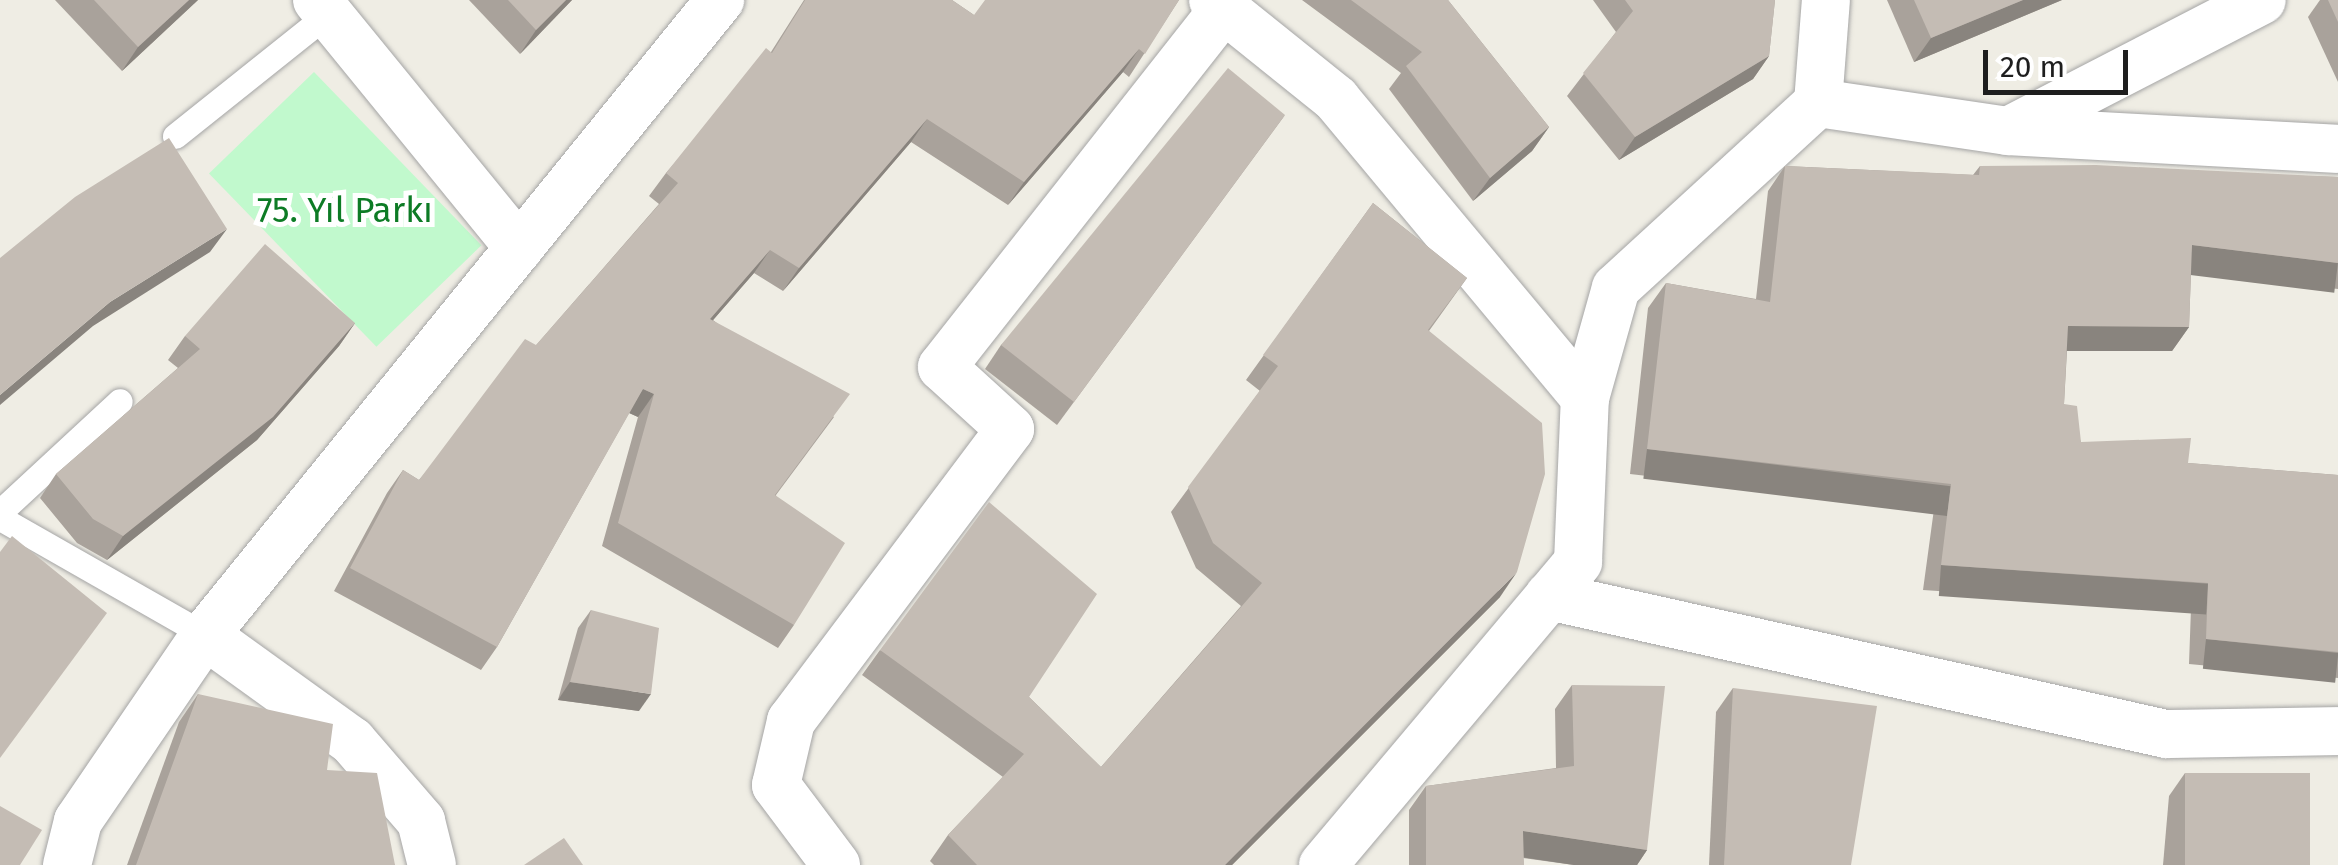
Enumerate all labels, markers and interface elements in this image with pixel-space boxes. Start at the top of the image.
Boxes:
scale bar [1988,30,2133,92]
text: 20 m [2000,49,2065,85]
park label: 75. Yıl Parkı [257,189,433,231]

